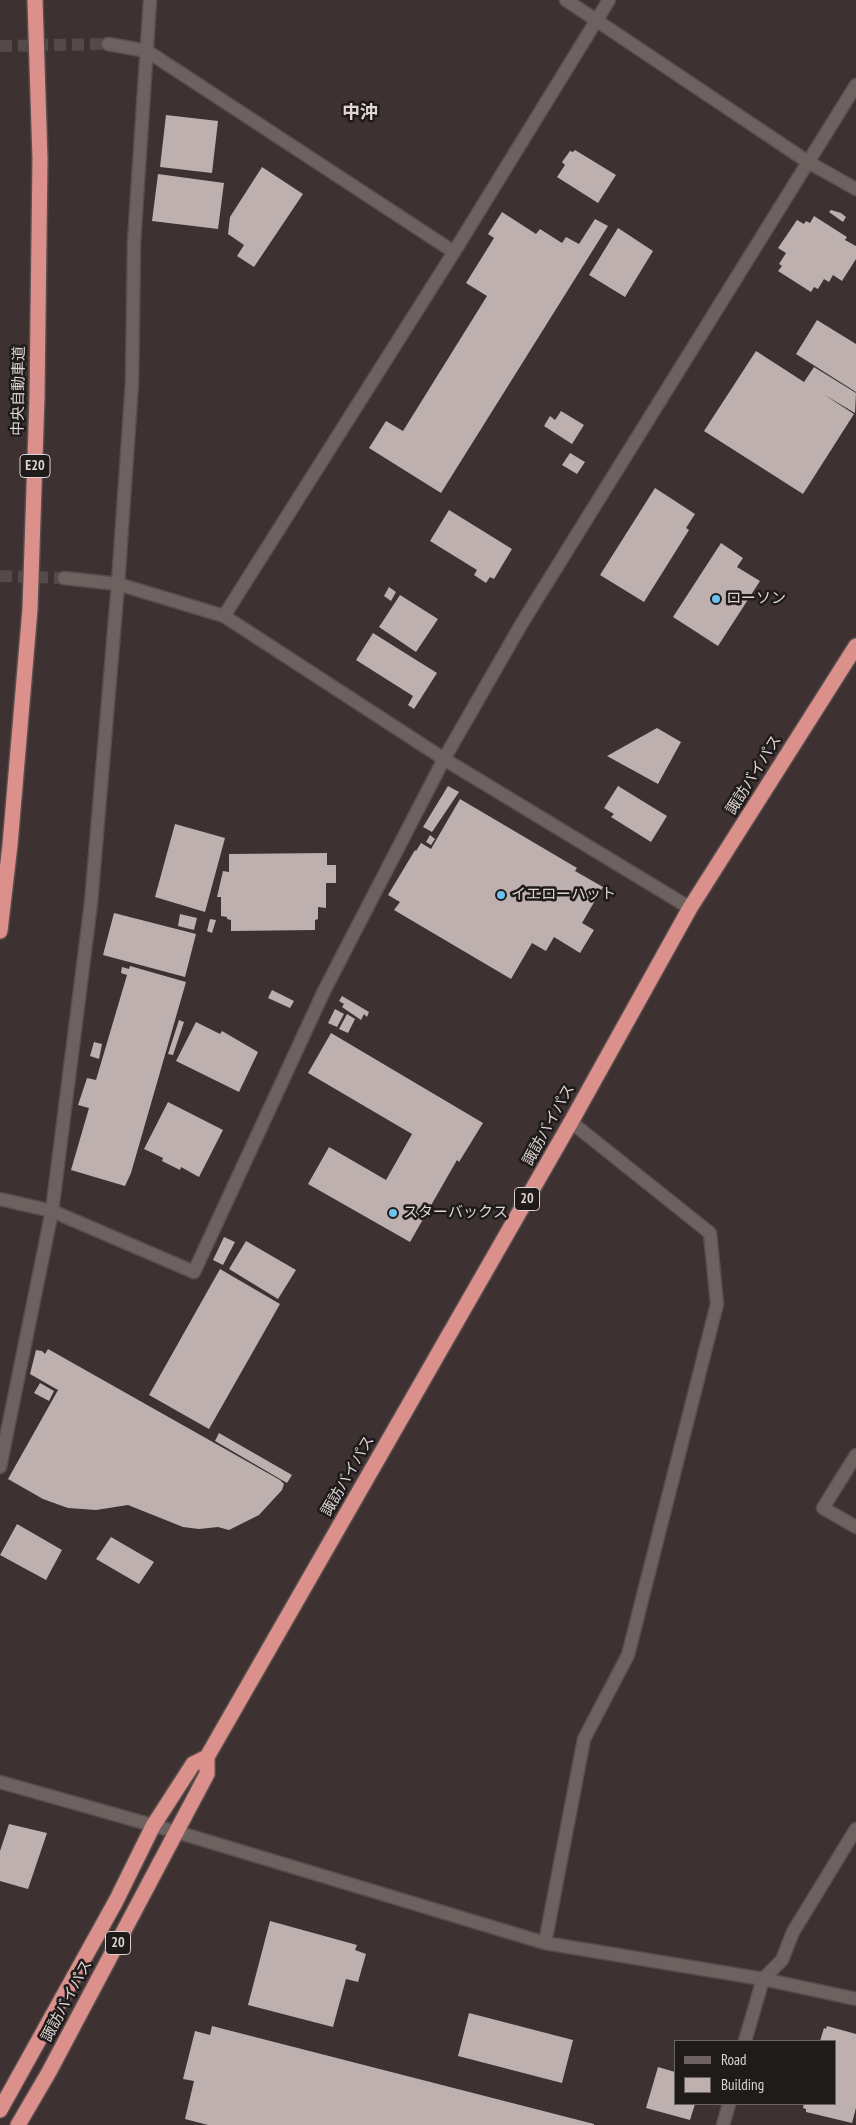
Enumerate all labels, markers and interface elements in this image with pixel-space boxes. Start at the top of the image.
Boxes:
district label: 中沖 [342,102,378,124]
street label: 中央自動車道 [9,346,29,436]
road number: E20 [20,454,50,478]
place label: ローソン [726,590,786,608]
marker: ローソン [710,593,722,605]
street label: 諏訪バイパス [723,732,785,818]
place label: イエローハット [511,886,616,904]
marker: イエローハット [495,889,507,901]
street label: 諏訪バイパス [519,1081,579,1169]
road number: 20 [514,1188,540,1210]
place label: スターバックス [403,1204,508,1222]
marker: スターバックス [387,1207,399,1219]
street label: 諏訪バイパス [318,1433,378,1519]
road number: 20 [106,1932,130,1955]
street label: 諏訪バイパス [38,1957,96,2045]
legend [674,2040,836,2105]
text: Road [721,2050,747,2069]
text: Building [721,2075,764,2094]

